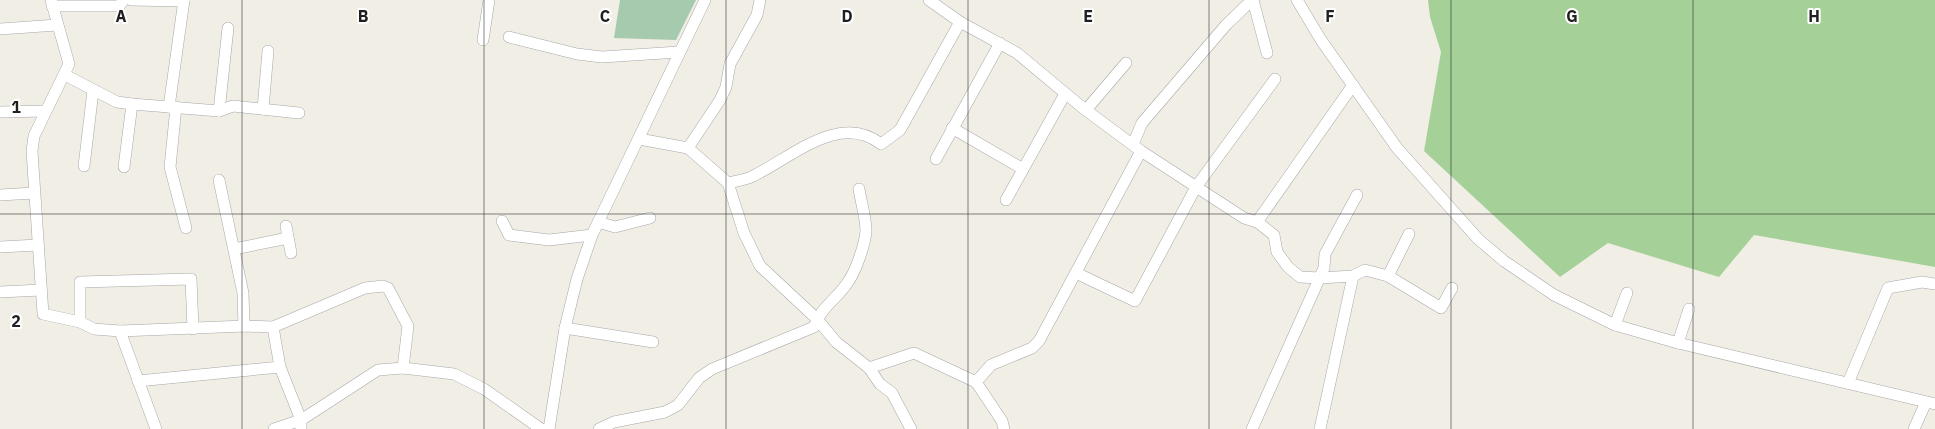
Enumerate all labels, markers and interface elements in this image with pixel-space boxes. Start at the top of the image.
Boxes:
text: A [116,6,127,26]
text: B [358,6,369,26]
text: C [600,6,610,26]
text: D [841,6,853,26]
text: E [1083,6,1093,26]
text: F [1325,6,1335,26]
text: G [1566,6,1578,26]
text: H [1808,6,1820,26]
text: 1 [11,97,21,117]
text: 2 [11,311,21,331]

